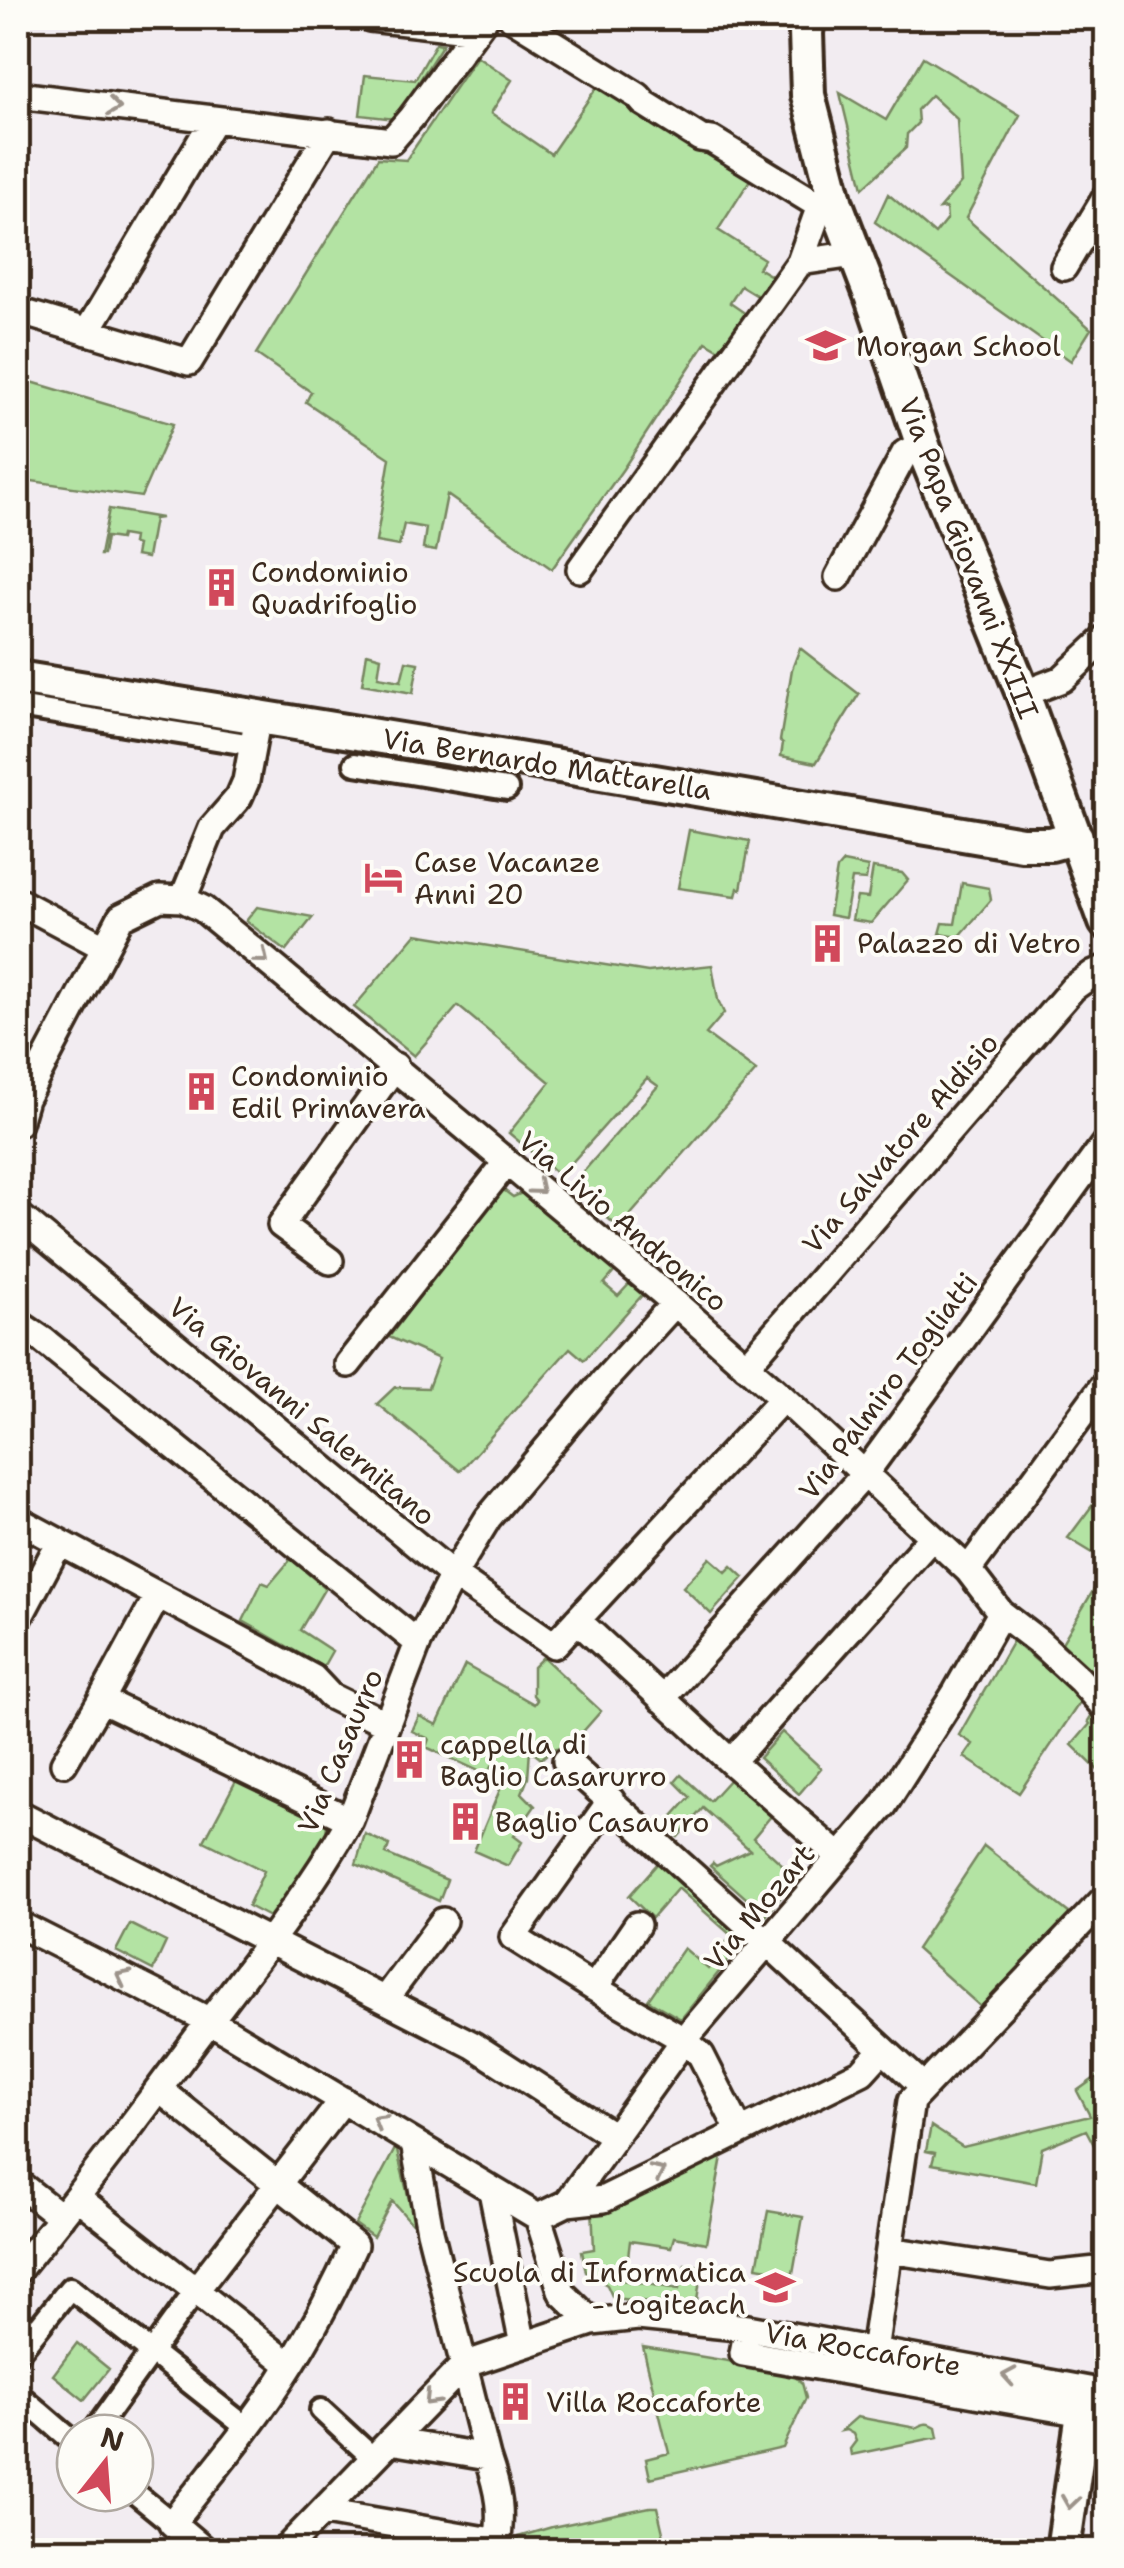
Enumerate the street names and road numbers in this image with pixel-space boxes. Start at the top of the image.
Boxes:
street label: Via Papa Giovanni XXIII [890,392,1048,724]
street label: Via Bernardo Mattarella [380,719,714,809]
street label: Via Salvatore Aldisio [793,1024,1007,1262]
street label: Via Livio Andronico [510,1122,736,1320]
street label: Via Palmiro Togliatti [790,1265,986,1507]
street label: Via Giovanni Salernitano [160,1288,444,1534]
street label: Via Casaurro [288,1663,392,1839]
street label: Via Mozart [695,1836,823,1978]
street label: Via Roccaforte [762,2313,964,2385]

